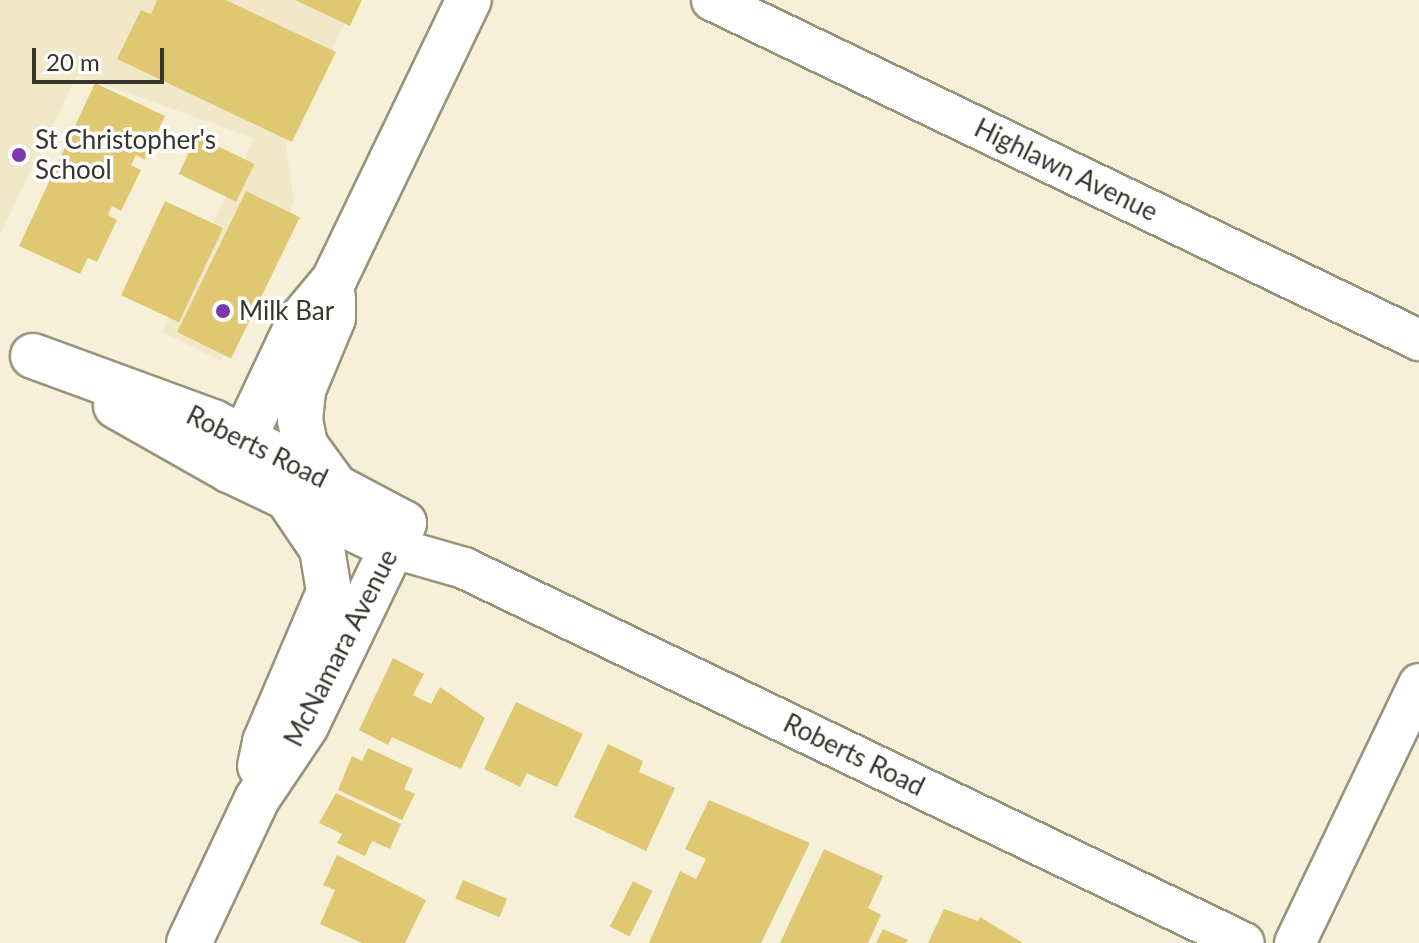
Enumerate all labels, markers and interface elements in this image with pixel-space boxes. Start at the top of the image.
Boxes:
scale bar [36,32,168,82]
text: 20 m [46,47,100,76]
street label: Highlawn Avenue [969,112,1163,228]
place label: St Christopher's School [35,124,216,186]
marker: St Christopher's School [10,146,28,164]
place label: Milk Bar [239,295,334,327]
marker: Milk Bar [214,302,232,320]
street label: Roberts Road [181,399,333,495]
street label: McNamara Avenue [278,544,404,752]
street label: Roberts Road [778,707,930,803]

